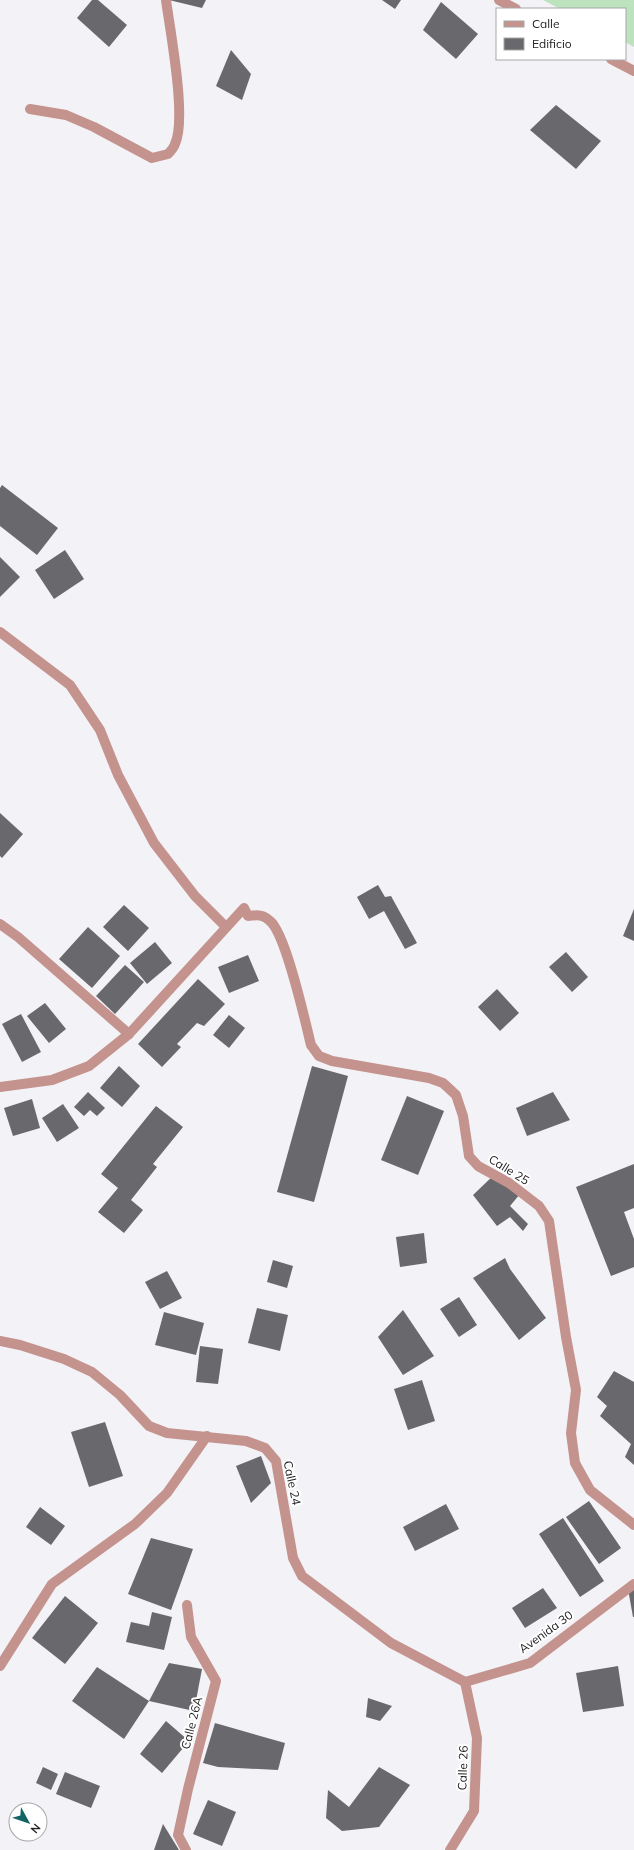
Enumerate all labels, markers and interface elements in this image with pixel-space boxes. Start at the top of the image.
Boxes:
legend [496,8,626,60]
text: Calle [532,16,559,31]
text: Edificio [532,36,572,51]
street label: Calle 25 [486,1151,532,1188]
street label: Calle 24 [280,1459,305,1506]
street label: Avenida 30 [516,1607,576,1656]
street label: Calle 26A [178,1695,205,1751]
street label: Calle 26 [454,1745,471,1791]
north arrow [8,1802,48,1842]
text: N [28,1821,44,1836]

